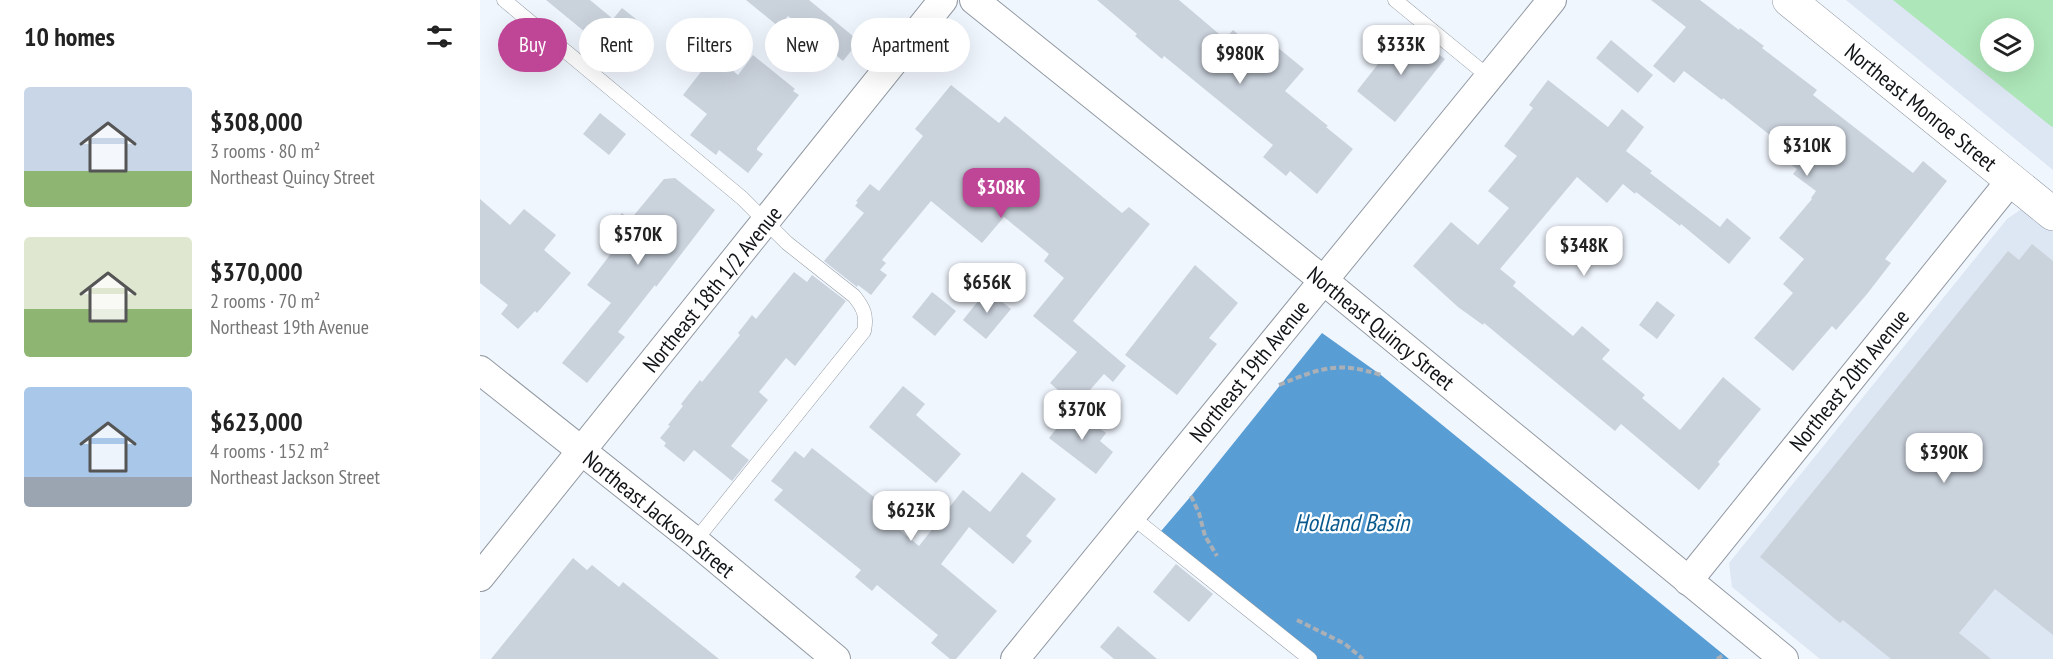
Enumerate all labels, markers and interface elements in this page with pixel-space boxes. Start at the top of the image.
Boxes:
chip: Buy [498,18,567,72]
chip: Rent [579,18,654,72]
chip: Filters [666,18,753,72]
chip: New [765,18,839,72]
chip: Apartment [851,18,970,72]
map controls [1980,18,2034,72]
button: layers [1980,18,2034,72]
text: 10 homes [24,20,115,53]
icon: filters [423,20,456,53]
pin: $333K [1359,25,1443,76]
text: $333K [1377,31,1425,57]
pin: $980K [1198,34,1282,85]
street label: Northeast Monroe Street [1839,37,2003,177]
text: $980K [1216,40,1264,66]
text: $308,000 [210,105,303,138]
icon: home [72,111,144,183]
pin: $310K [1765,126,1849,177]
text: $310K [1783,132,1831,158]
text: 3 rooms · 80 m² [210,138,320,164]
text: Northeast Quincy Street [210,164,375,190]
pin: $308K [959,168,1043,219]
text: $308K [977,174,1025,200]
street label: Northeast 18th 1/2 Avenue [636,200,788,378]
pin: $570K [596,215,680,266]
text: $570K [614,221,662,247]
pin: $348K [1542,226,1626,277]
text: $348K [1560,232,1608,258]
text: $370,000 [210,255,303,288]
street label: Northeast Quincy Street [1302,260,1460,396]
icon: home [72,261,144,333]
pin: $656K [945,263,1029,314]
text: $656K [963,269,1011,295]
text: 2 rooms · 70 m² [210,288,320,314]
street label: Northeast 19th Avenue [1183,294,1315,448]
street label: Northeast 20th Avenue [1783,303,1915,457]
text: Northeast 19th Avenue [210,314,369,340]
pin: $370K [1040,390,1124,441]
text: $370K [1058,396,1106,422]
text: $623,000 [210,405,303,438]
icon: home [72,411,144,483]
pin: $390K [1902,433,1986,484]
text: 4 rooms · 152 m² [210,438,329,464]
text: $390K [1920,439,1968,465]
street label: Northeast Jackson Street [578,444,740,584]
text: Northeast Jackson Street [210,464,380,490]
pin: $623K [869,491,953,542]
text: $623K [887,497,935,523]
water label: Holland Basin [1295,507,1411,538]

